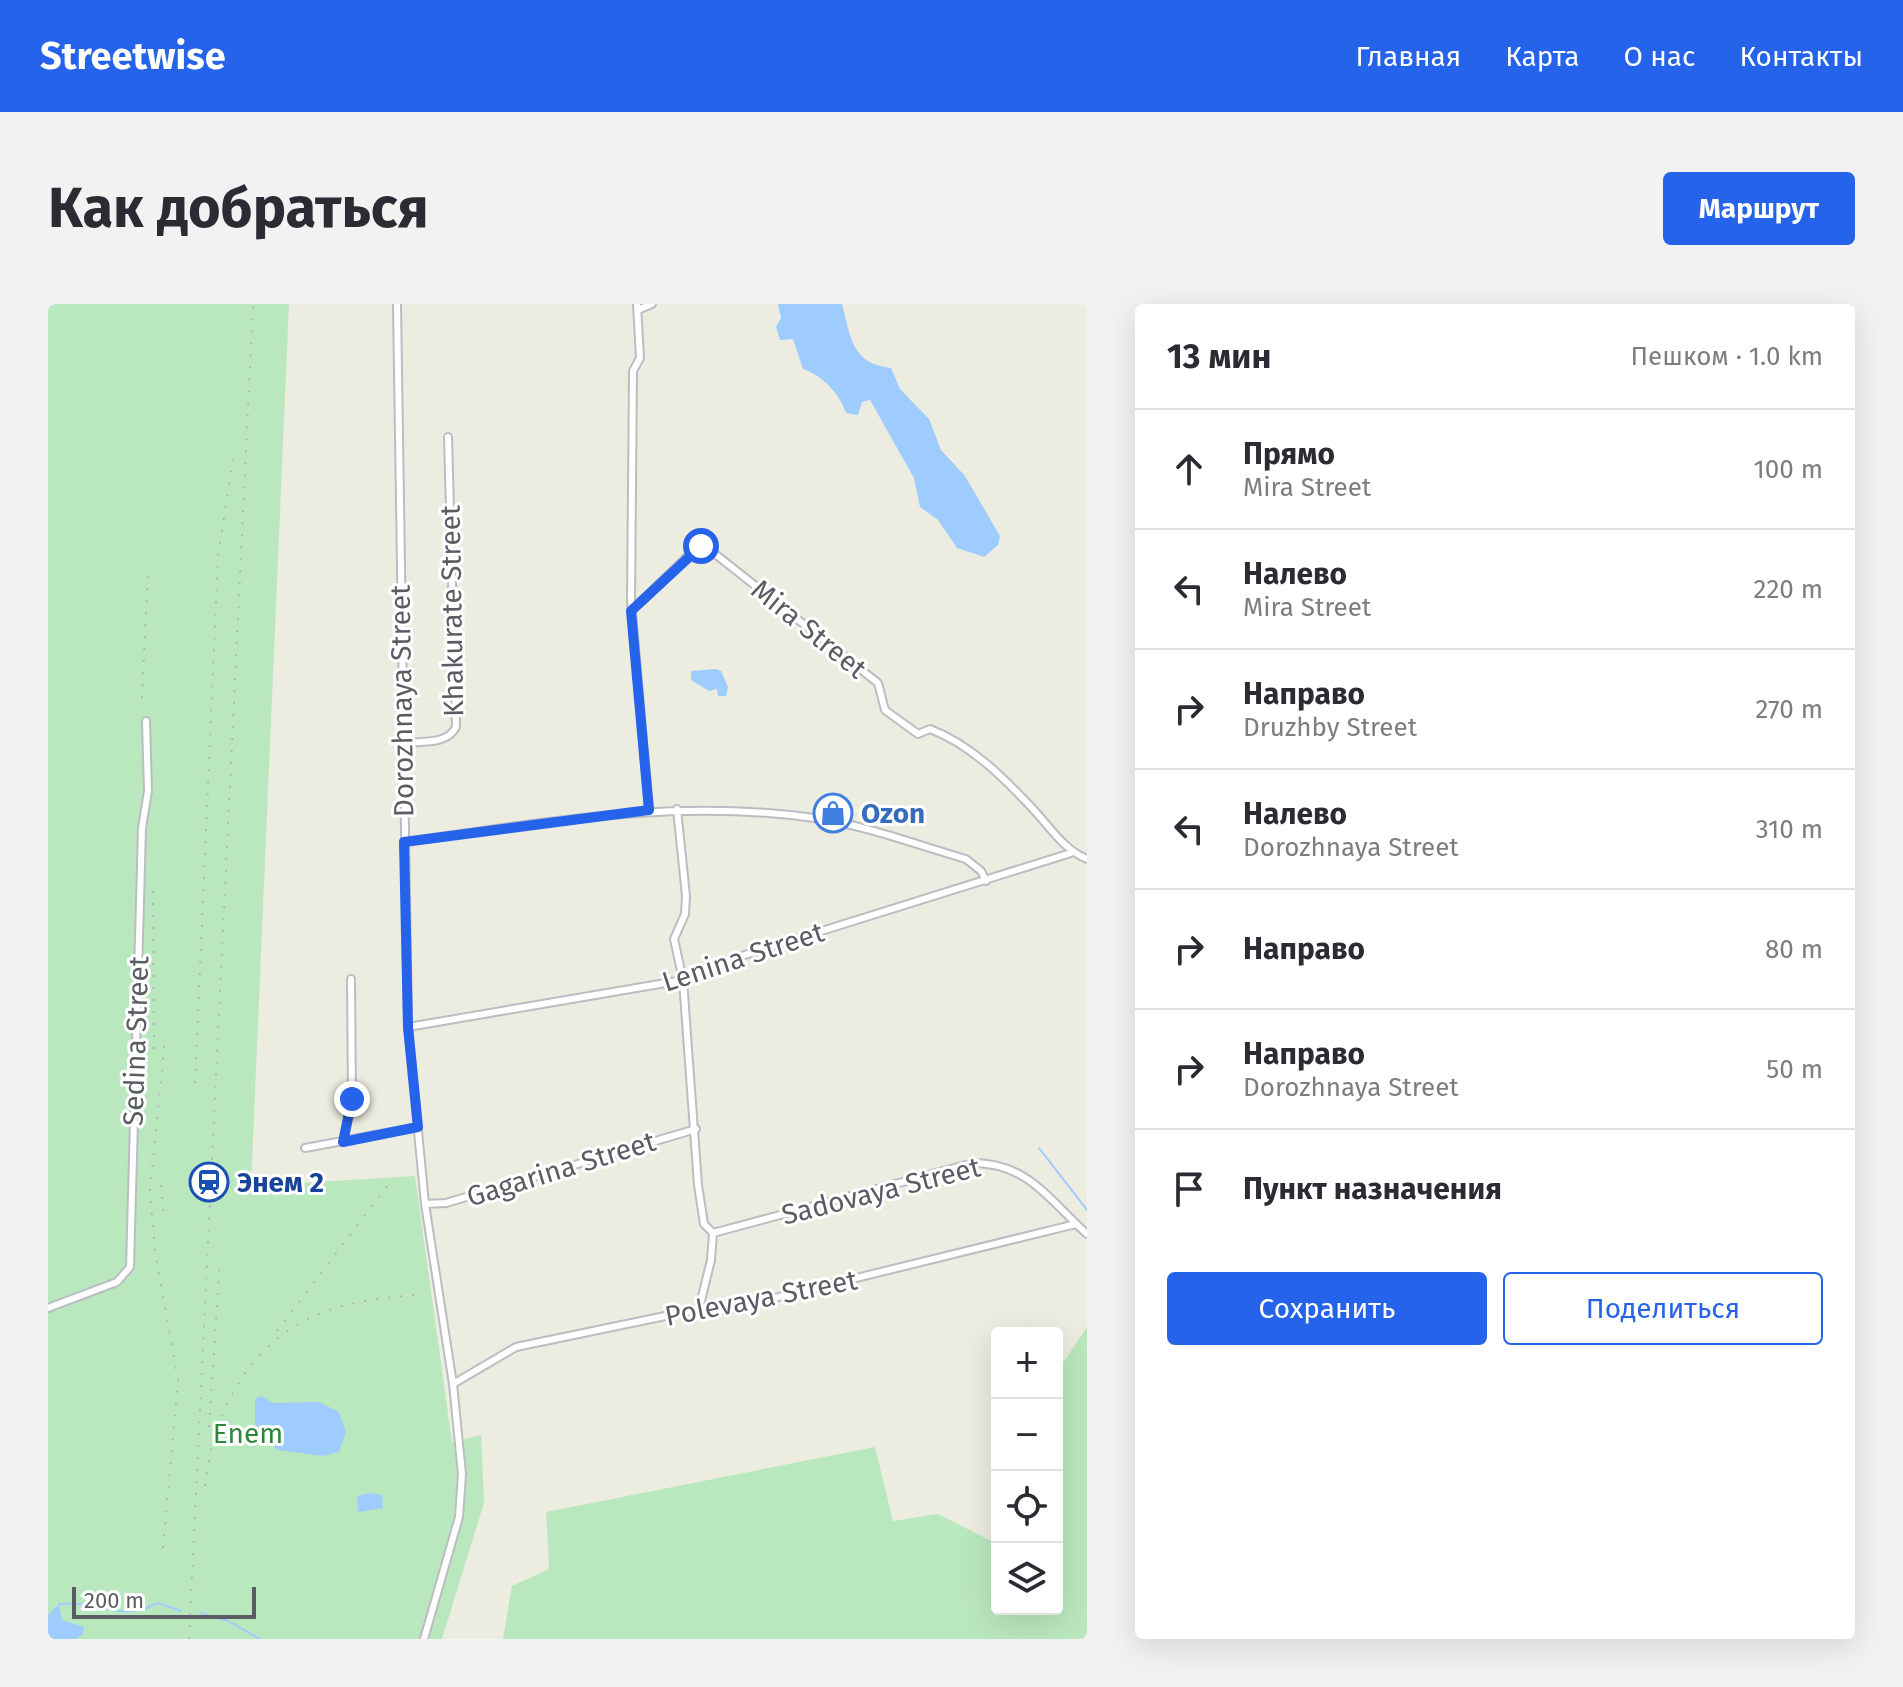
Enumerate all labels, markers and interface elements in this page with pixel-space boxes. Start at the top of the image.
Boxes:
text: Streetwise [40,33,226,79]
text: Главная [1355,40,1461,73]
text: Карта [1505,40,1579,73]
text: О нас [1623,40,1695,73]
text: Контакты [1739,40,1863,73]
button: Маршрут [1663,172,1855,245]
text: Как добраться [48,175,429,242]
text: 13 мин [1167,336,1271,377]
text: Пешком · 1.0 km [1630,341,1823,372]
text: Прямо [1243,436,1335,472]
icon: ahead [1167,447,1211,491]
text: 100 m [1754,454,1823,485]
text: Mira Street [1243,472,1371,503]
street label: Khakurate Street [434,504,470,717]
route start [683,528,719,564]
text: Налево [1243,556,1347,592]
icon: left [1167,567,1211,611]
street label: Mira Street [745,573,874,686]
text: 220 m [1754,574,1823,605]
street label: Dorozhnaya Street [383,584,421,817]
text: Mira Street [1243,592,1371,623]
text: Направо [1243,676,1365,712]
icon: right [1167,687,1211,731]
text: 270 m [1755,694,1823,725]
text: Druzhby Street [1243,712,1417,743]
shop icon: Ozon [812,792,854,834]
text: Налево [1243,796,1347,832]
place label: Ozon [861,797,925,830]
icon: left [1167,807,1211,851]
text: 310 m [1756,814,1823,845]
text: Dorozhnaya Street [1243,832,1459,863]
street label: Lenina Street [658,915,829,999]
icon: right [1167,927,1211,971]
text: Направо [1243,931,1365,967]
text: 80 m [1765,934,1823,965]
street label: Sedina Street [117,954,155,1127]
text: Направо [1243,1036,1365,1072]
icon: right [1167,1047,1211,1091]
text: 50 m [1766,1054,1823,1085]
text: Dorozhnaya Street [1243,1072,1459,1103]
route end [334,1081,370,1117]
street label: Gagarina Street [463,1124,660,1213]
street label: Sadovaya Street [778,1150,985,1232]
station icon: Энем 2 [188,1161,230,1203]
place label: Энем 2 [237,1166,324,1199]
icon: arrive [1167,1167,1211,1211]
text: Пункт назначения [1243,1171,1502,1207]
street label: Polevaya Street [662,1263,861,1333]
button: Сохранить [1167,1272,1487,1345]
button: Поделиться [1503,1272,1823,1345]
map controls [991,1327,1063,1615]
button: + [991,1327,1063,1399]
button: − [991,1399,1063,1471]
park label: Enem [213,1417,283,1450]
button: locate [991,1471,1063,1543]
button: layers [991,1543,1063,1615]
scale bar [72,1583,256,1619]
text: 200 m [84,1587,144,1614]

